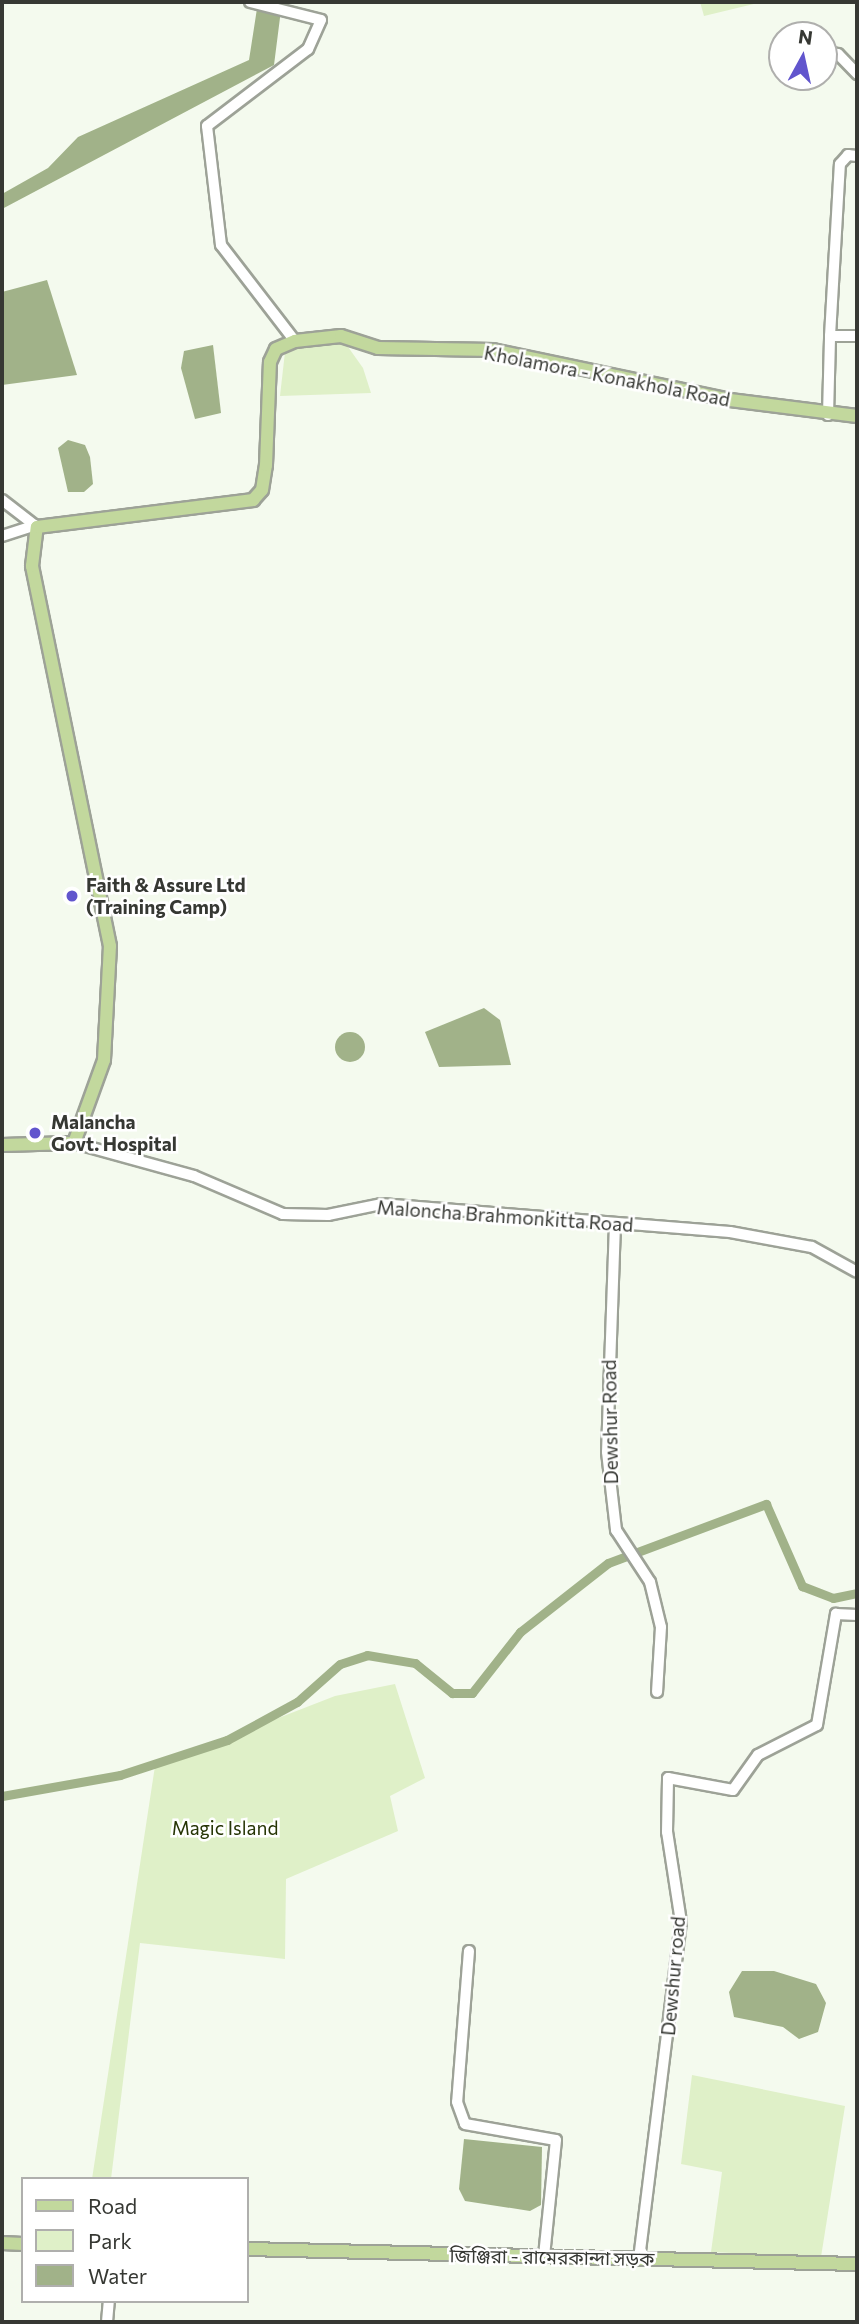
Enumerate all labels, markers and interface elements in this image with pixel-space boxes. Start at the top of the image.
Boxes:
north arrow [768,21,838,91]
text: N [797,24,814,49]
street label: Kholamora - Konakhola Road [482,341,732,411]
place label: Faith & Assure Ltd (Training Camp) [86,874,246,918]
marker: Faith & Assure Ltd (Training Camp) [64,888,80,904]
place label: Malancha Govt. Hospital [51,1111,177,1155]
marker: Malancha Govt. Hospital [25,1123,45,1143]
street label: Maloncha Brahmonkitta Road [376,1196,634,1236]
street label: Dewshur Road [598,1359,622,1485]
park label: Magic Island [172,1817,278,1839]
street label: Dewshur road [656,1915,690,2037]
legend [21,2177,248,2303]
text: Road [88,2193,137,2218]
text: Park [88,2228,132,2253]
street label: জিঞ্জিরা - রামেরকান্দা সড়ক [449,2244,655,2270]
text: Water [88,2263,147,2288]

